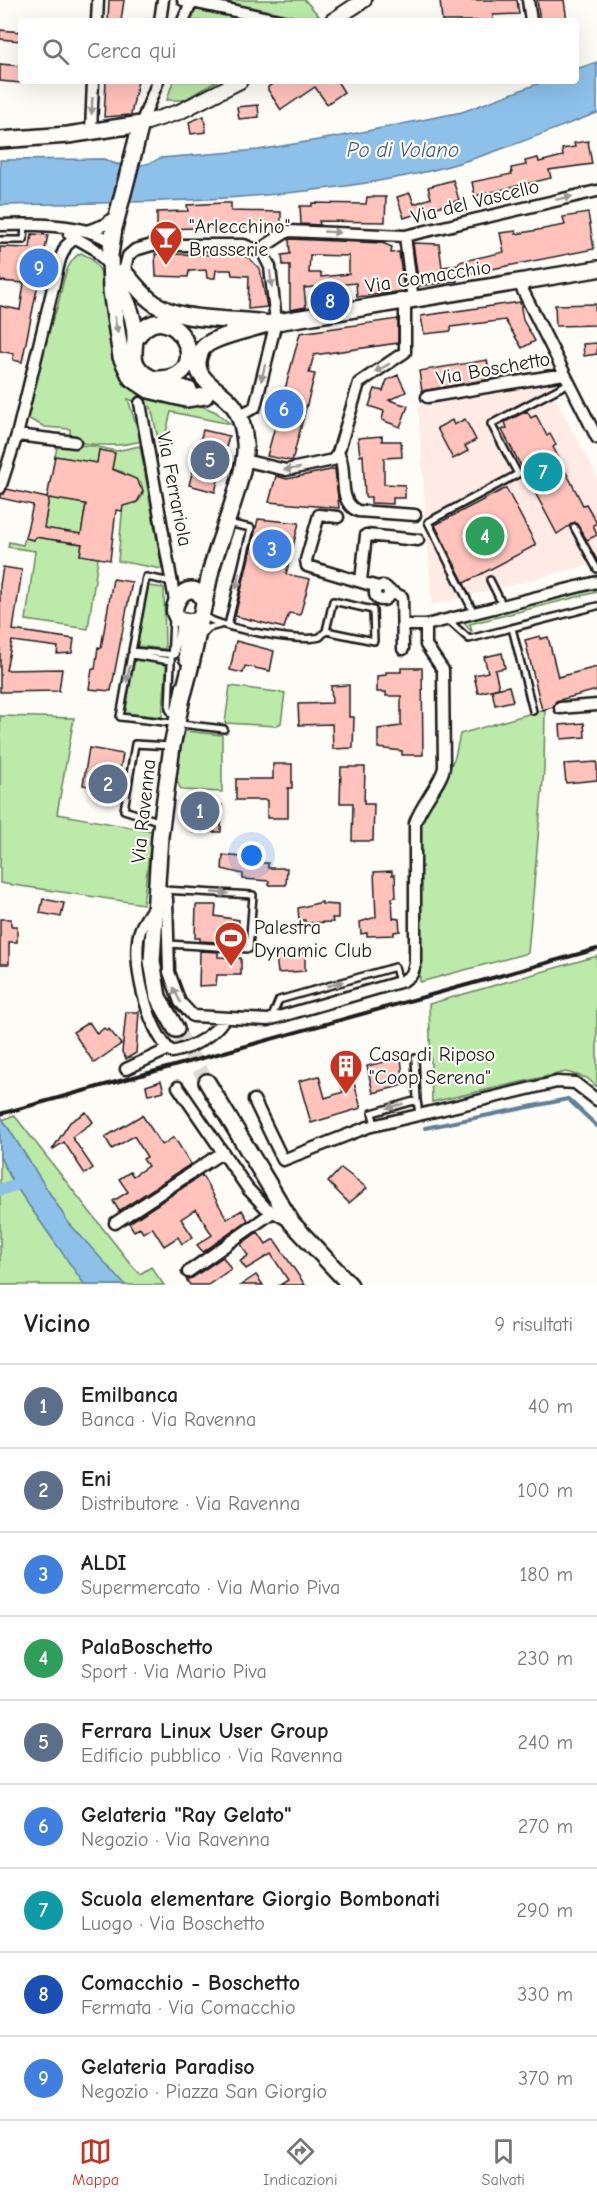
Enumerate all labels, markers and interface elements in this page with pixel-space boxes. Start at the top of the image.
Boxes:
search box [18,18,579,84]
icon: search [39,35,72,68]
text: Cerca qui [87,38,177,64]
one-way arrow [87,97,97,116]
water label: Po di Volano [347,138,459,162]
street label: Via del Vascello [409,174,542,229]
one-way arrow [555,193,574,202]
place label: "Arlecchino" Brasserie [189,215,290,261]
bar icon: "Arlecchino" Brasserie [148,219,184,266]
one-way arrow [323,228,342,237]
pin: 9 [20,246,58,290]
street label: Via Comacchio [364,255,493,298]
one-way arrow [267,270,276,289]
pin: 8 [310,278,350,324]
one-way arrow [112,316,121,335]
street label: Via Boschetto [434,347,552,390]
one-way arrow [373,363,390,373]
one-way arrow [258,364,268,383]
pin: 6 [264,386,304,432]
street label: Via Ferrariola [152,430,197,548]
pin: 5 [190,438,230,482]
pin: 7 [524,450,562,494]
one-way arrow [283,464,302,474]
pin: 4 [466,514,504,558]
pin: 3 [252,526,292,572]
one-way arrow [233,572,243,590]
one-way arrow [123,665,132,684]
street label: Via Ravenna [127,758,160,864]
pin: 2 [88,762,128,806]
pin: 1 [180,788,220,834]
your location [237,841,266,870]
one-way arrow [210,889,229,898]
place label: Palestra Dynamic Club [254,916,372,962]
sports icon: Palestra Dynamic Club [213,920,249,967]
one-way arrow [326,979,344,988]
one-way arrow [172,986,182,1003]
place label: Casa di Riposo "Coop Serena" [369,1043,495,1089]
building icon: Casa di Riposo "Coop Serena" [328,1048,364,1095]
one-way arrow [386,1102,404,1112]
text: Vicino [24,1309,90,1339]
text: 9 risultati [495,1313,573,1336]
text: Emilbanca [81,1382,178,1408]
text: 1 [40,1395,47,1418]
text: 40 m [528,1395,573,1418]
text: Banca · Via Ravenna [81,1408,256,1431]
text: Eni [81,1466,111,1492]
text: 2 [39,1479,48,1502]
text: 100 m [518,1479,573,1502]
text: Distributore · Via Ravenna [81,1492,300,1515]
text: ALDI [81,1550,127,1576]
text: 3 [39,1563,48,1586]
text: 180 m [519,1563,573,1586]
text: Supermercato · Via Mario Piva [81,1576,340,1599]
text: PalaBoschetto [81,1634,213,1660]
text: 4 [39,1647,48,1670]
text: 230 m [517,1647,573,1670]
text: Sport · Via Mario Piva [81,1660,267,1683]
text: Ferrara Linux User Group [81,1718,329,1744]
text: 5 [38,1731,49,1754]
text: 240 m [518,1731,573,1754]
text: Edificio pubblico · Via Ravenna [81,1744,343,1767]
text: Gelateria "Ray Gelato" [81,1802,291,1828]
text: 6 [38,1815,49,1838]
text: 270 m [518,1815,573,1838]
text: Negozio · Via Ravenna [81,1828,270,1851]
text: Scuola elementare Giorgio Bombonati [81,1886,440,1912]
text: 7 [39,1899,48,1922]
text: 290 m [517,1899,573,1922]
text: Luogo · Via Boschetto [81,1912,265,1935]
text: Comacchio - Boschetto [81,1970,300,1996]
text: 8 [38,1983,49,2006]
text: 330 m [517,1983,573,2006]
text: Fermata · Via Comacchio [81,1996,296,2019]
text: Gelateria Paradiso [81,2054,255,2080]
text: 9 [38,2067,49,2090]
text: 370 m [518,2067,573,2090]
text: Negozio · Piazza San Giorgio [81,2080,327,2103]
tab: Mappa [72,2135,119,2189]
tab: Indicazioni [263,2135,338,2189]
tab: Salvati [482,2135,525,2189]

